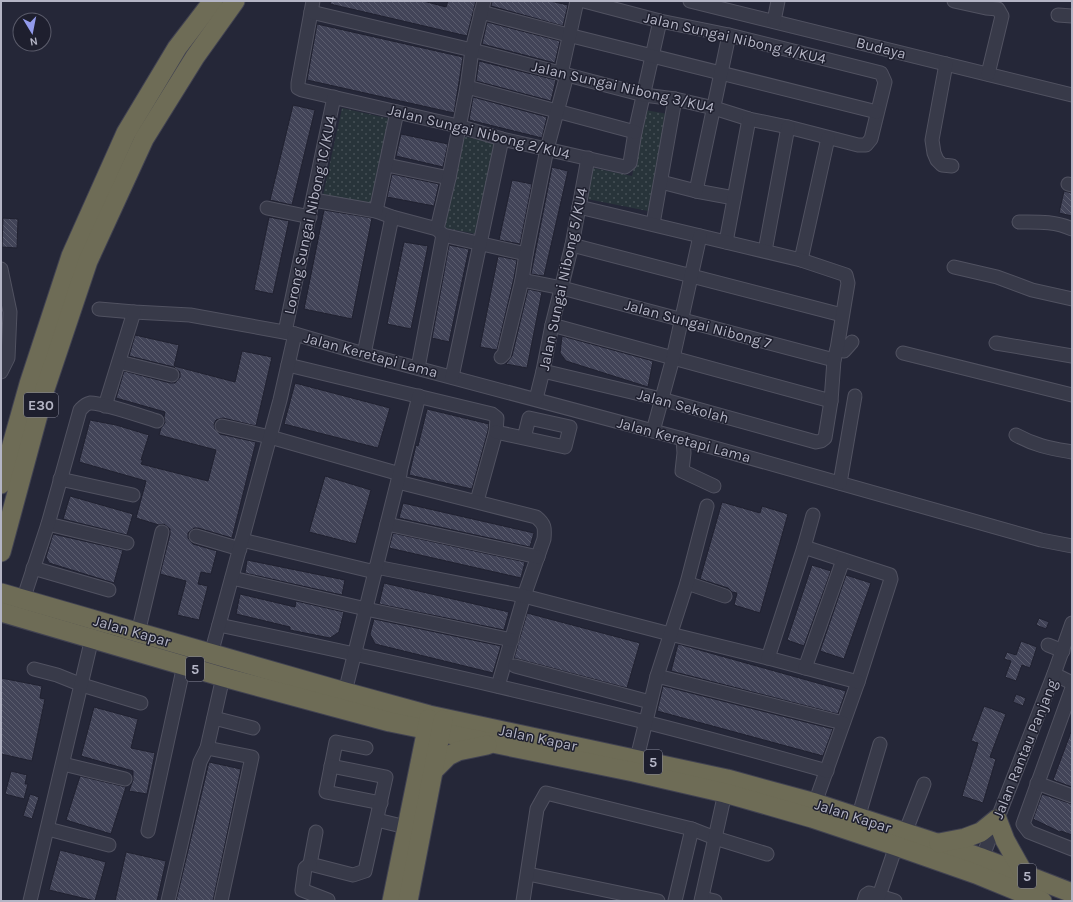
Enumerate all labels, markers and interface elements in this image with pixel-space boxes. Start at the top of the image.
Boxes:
street label: Jalan Sungai Nibong 4/KU4 [642,8,828,68]
north arrow [12,12,52,52]
street label: Budaya [854,33,908,63]
text: N [29,34,39,48]
street label: Jalan Sungai Nibong 3/KU4 [530,57,717,117]
street label: Jalan Sungai Nibong 2/KU4 [386,101,572,163]
street label: Lorong Sungai Nibong 1C/KU4 [280,113,340,316]
street label: Jalan Sungai Nibong 5/KU4 [535,185,591,372]
street label: Jalan Sungai Nibong 7 [623,296,773,352]
street label: Jalan Keretapi Lama [302,329,440,381]
street label: Jalan Sekolah [635,385,731,427]
road number: E30 [24,393,58,417]
street label: Jalan Keretapi Lama [615,414,753,466]
street label: Jalan Kapar [91,611,173,651]
road number: 5 [186,657,204,681]
street label: Jalan Rantau Panjang [989,676,1061,821]
street label: Jalan Kapar [497,721,579,755]
road number: 5 [644,750,662,774]
street label: Jalan Kapar [813,795,894,837]
road number: 5 [1018,864,1036,888]

